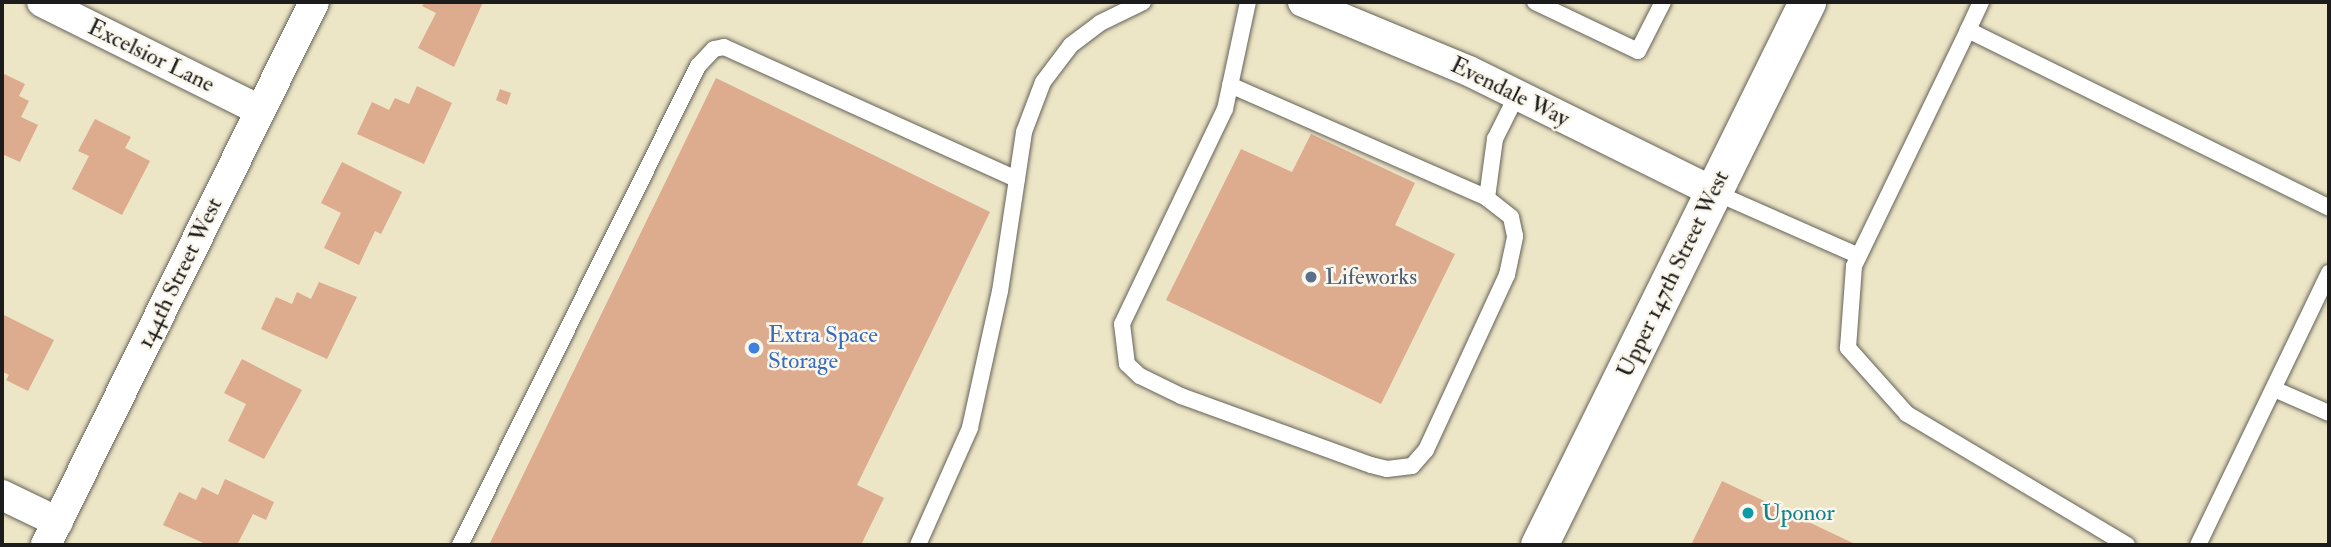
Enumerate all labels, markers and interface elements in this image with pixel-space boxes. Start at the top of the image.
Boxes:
street label: Excelsior Lane [83,13,219,99]
street label: Evendale Way [1446,51,1574,133]
street label: Upper 147th Street West [1611,166,1735,382]
street label: 144th Street West [132,193,228,353]
place label: Lifeworks [1325,263,1417,291]
marker: Lifeworks [1303,269,1319,285]
place label: Extra Space Storage [768,321,878,375]
marker: Extra Space Storage [746,340,762,356]
place label: Uponor [1762,499,1835,527]
marker: Uponor [1740,505,1756,521]

